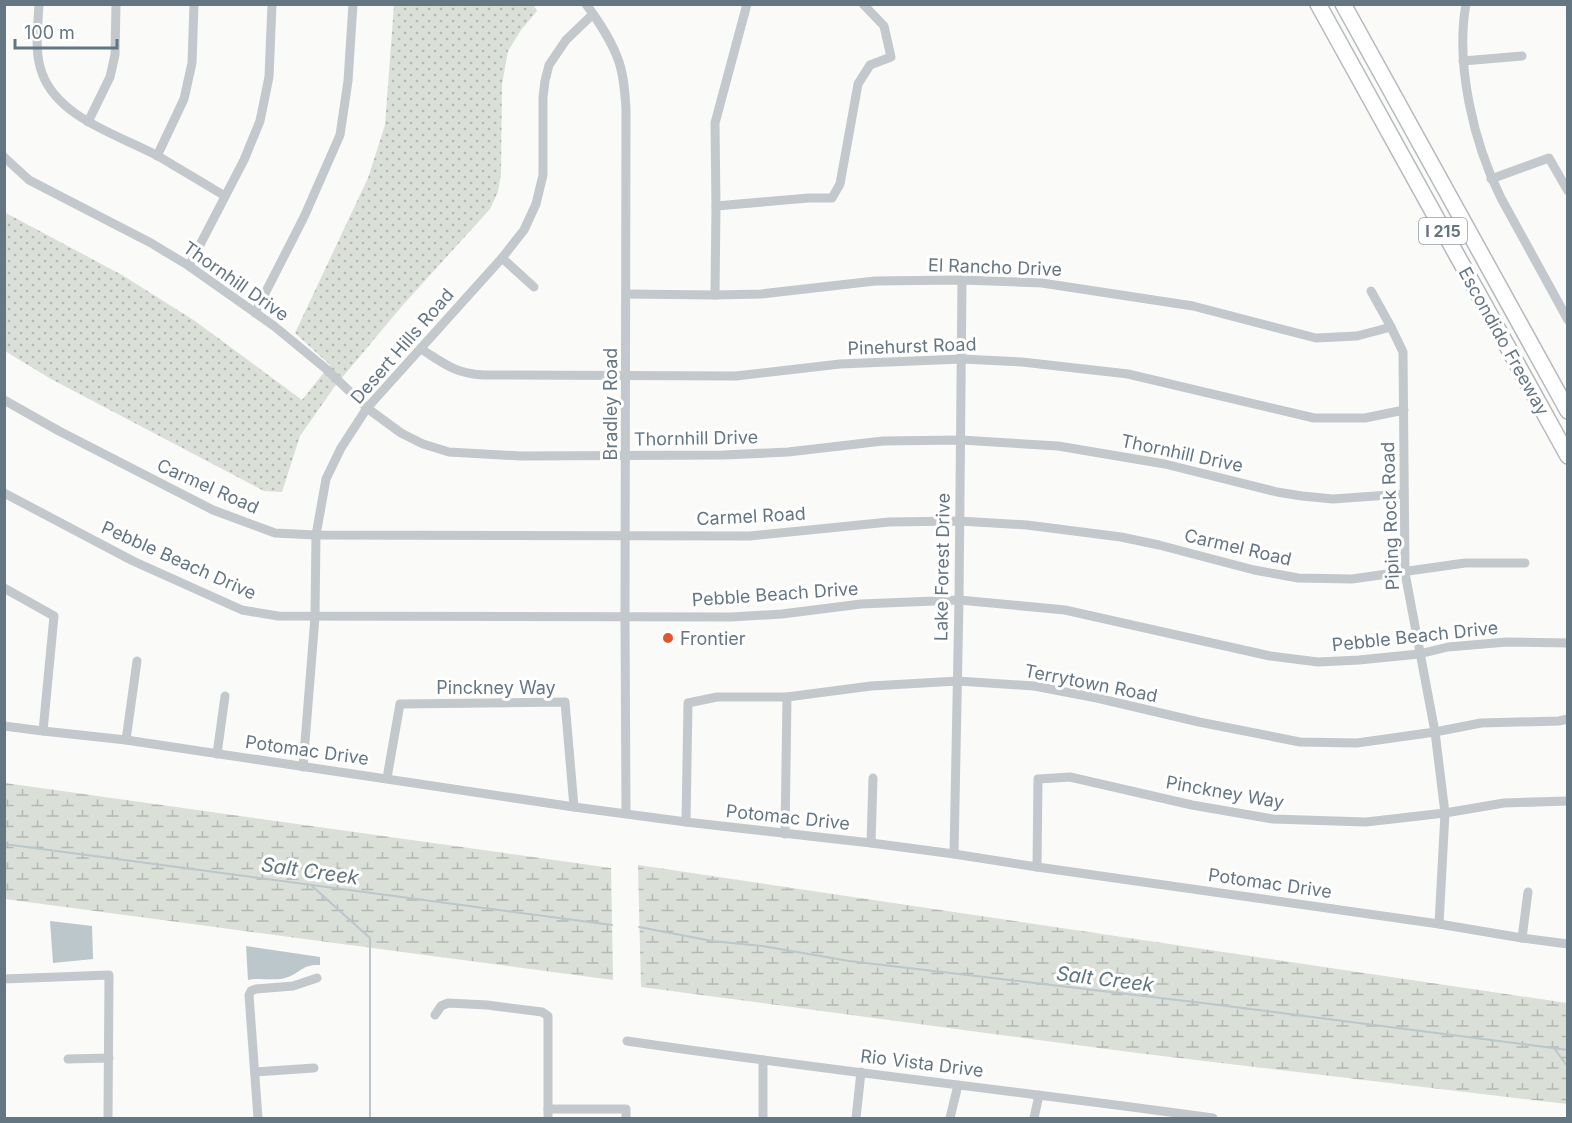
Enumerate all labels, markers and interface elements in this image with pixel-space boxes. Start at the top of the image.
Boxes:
scale bar [15,12,117,50]
text: 100 m [24,22,75,43]
road number: I 215 [1419,218,1467,244]
street label: Thornhill Drive [179,237,293,325]
street label: El Rancho Drive [928,254,1062,280]
street label: Escondido Freeway [1455,263,1553,419]
street label: Desert Hills Road [346,284,458,408]
street label: Pinehurst Road [847,333,977,359]
street label: Bradley Road [600,348,621,460]
street label: Thornhill Drive [634,426,758,450]
street label: Thornhill Drive [1119,430,1245,476]
street label: Piping Rock Road [1377,441,1403,591]
street label: Carmel Road [154,454,262,518]
street label: Lake Forest Drive [930,493,954,641]
street label: Carmel Road [696,503,806,529]
street label: Pebble Beach Drive [98,516,260,604]
street label: Carmel Road [1182,524,1294,570]
street label: Pebble Beach Drive [691,578,859,610]
street label: Pebble Beach Drive [1331,617,1499,655]
place label: Frontier [680,628,746,649]
marker: Frontier [661,631,675,645]
street label: Terrytown Road [1023,660,1159,706]
street label: Pinckney Way [436,677,556,698]
street label: Potomac Drive [244,731,370,769]
street label: Pinckney Way [1164,771,1286,813]
street label: Potomac Drive [725,800,851,834]
water label: Salt Creek [260,852,361,890]
street label: Potomac Drive [1207,864,1333,902]
water label: Salt Creek [1055,961,1156,997]
street label: Rio Vista Drive [859,1045,985,1081]

